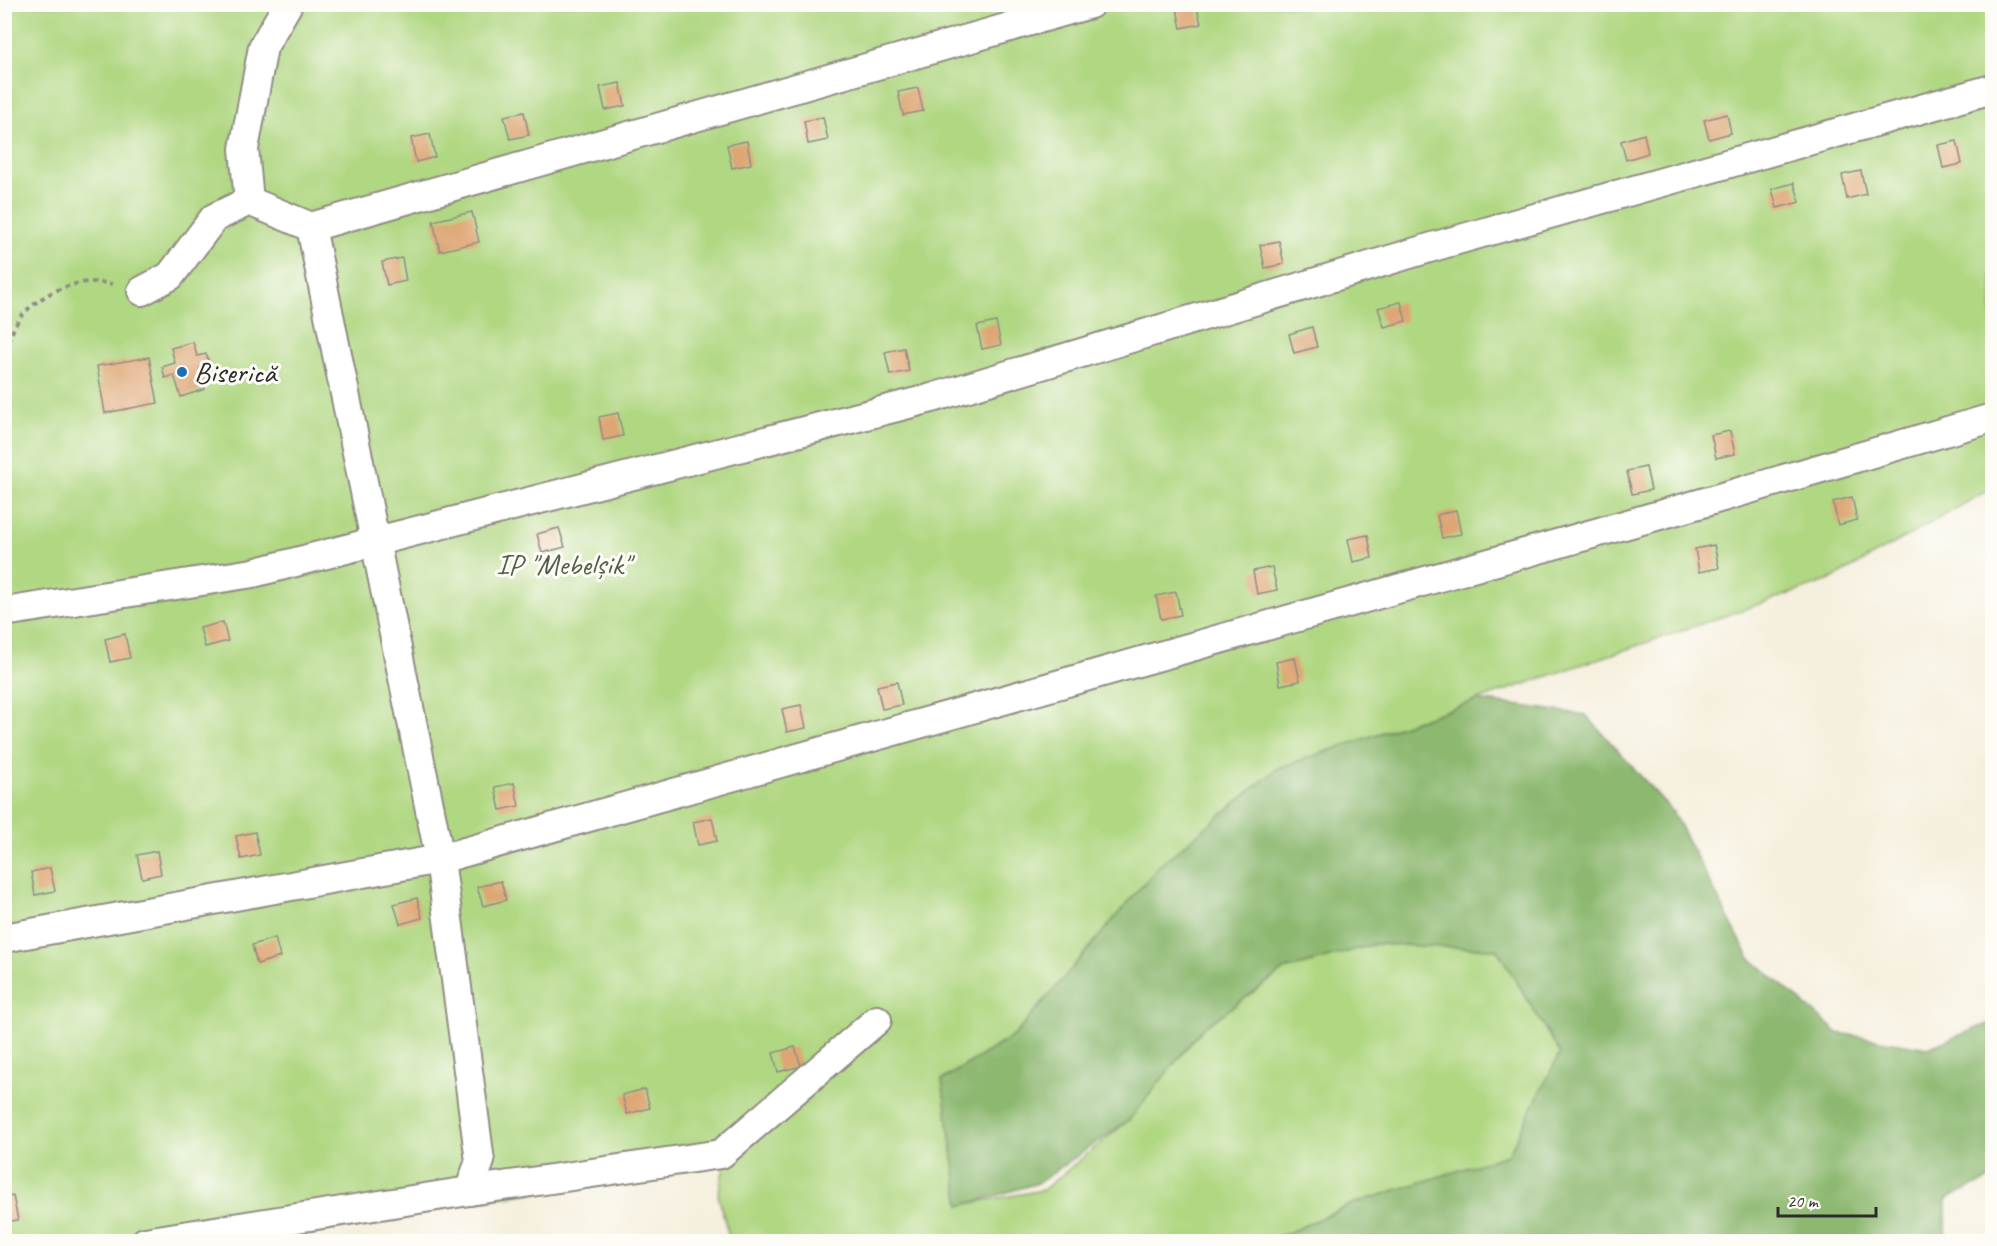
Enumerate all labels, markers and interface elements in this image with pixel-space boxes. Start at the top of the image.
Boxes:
place label: Biserică [194,353,279,391]
marker: Biserică [175,365,189,379]
park label: IP "Mebelșik" [496,545,636,583]
scale bar [1778,1180,1876,1218]
text: 20 m [1787,1190,1820,1212]

